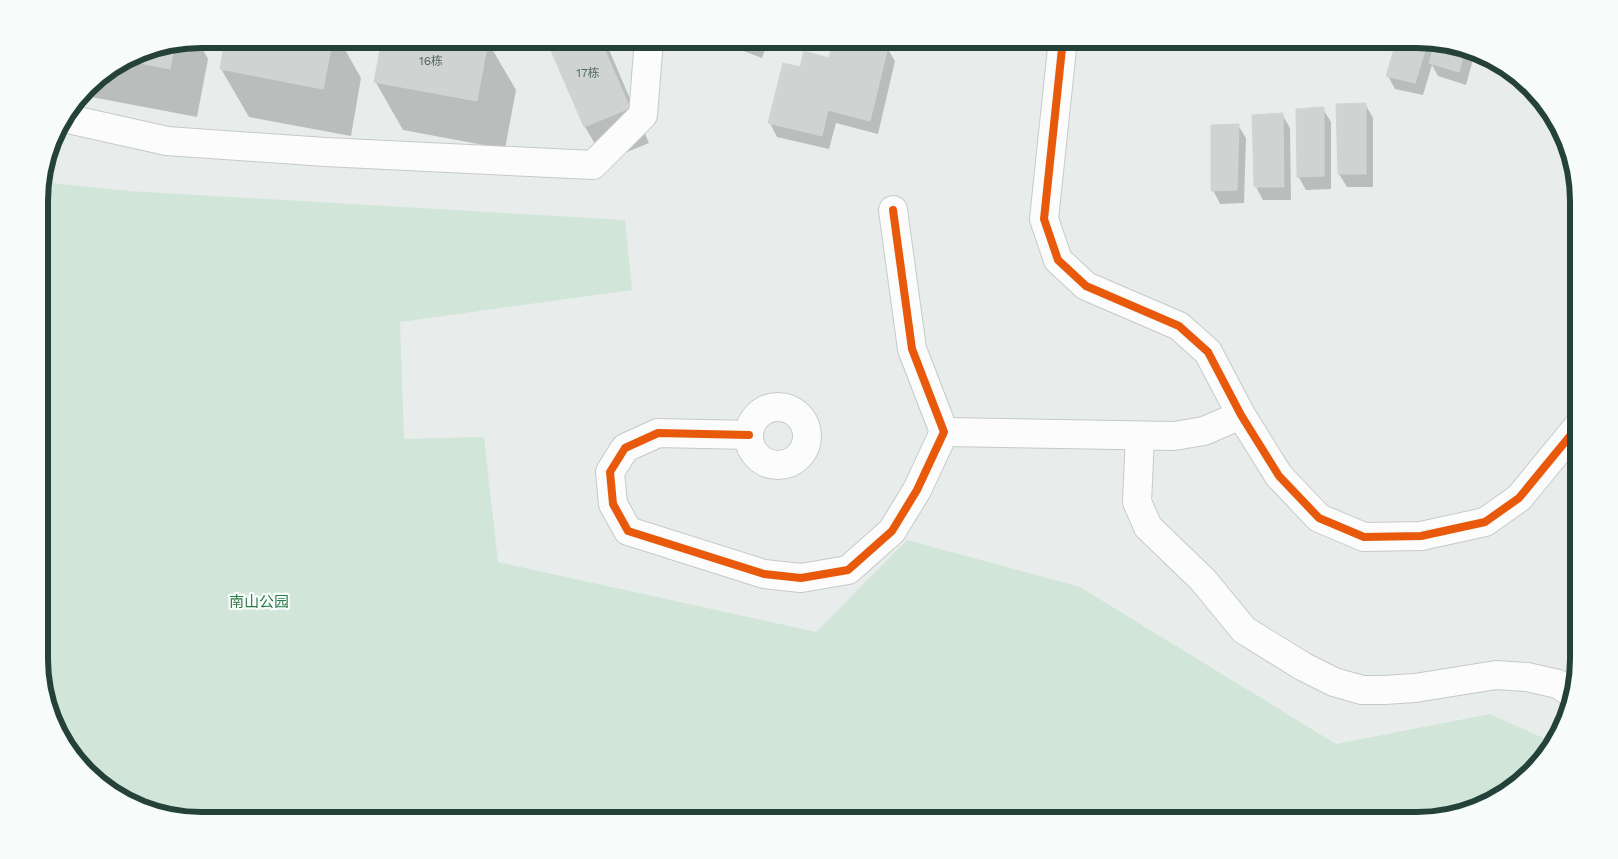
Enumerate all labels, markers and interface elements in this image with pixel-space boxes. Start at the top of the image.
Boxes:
house number: 16栋 [419,54,443,68]
house number: 17栋 [576,66,600,80]
park label: 南山公园 [229,593,289,611]

